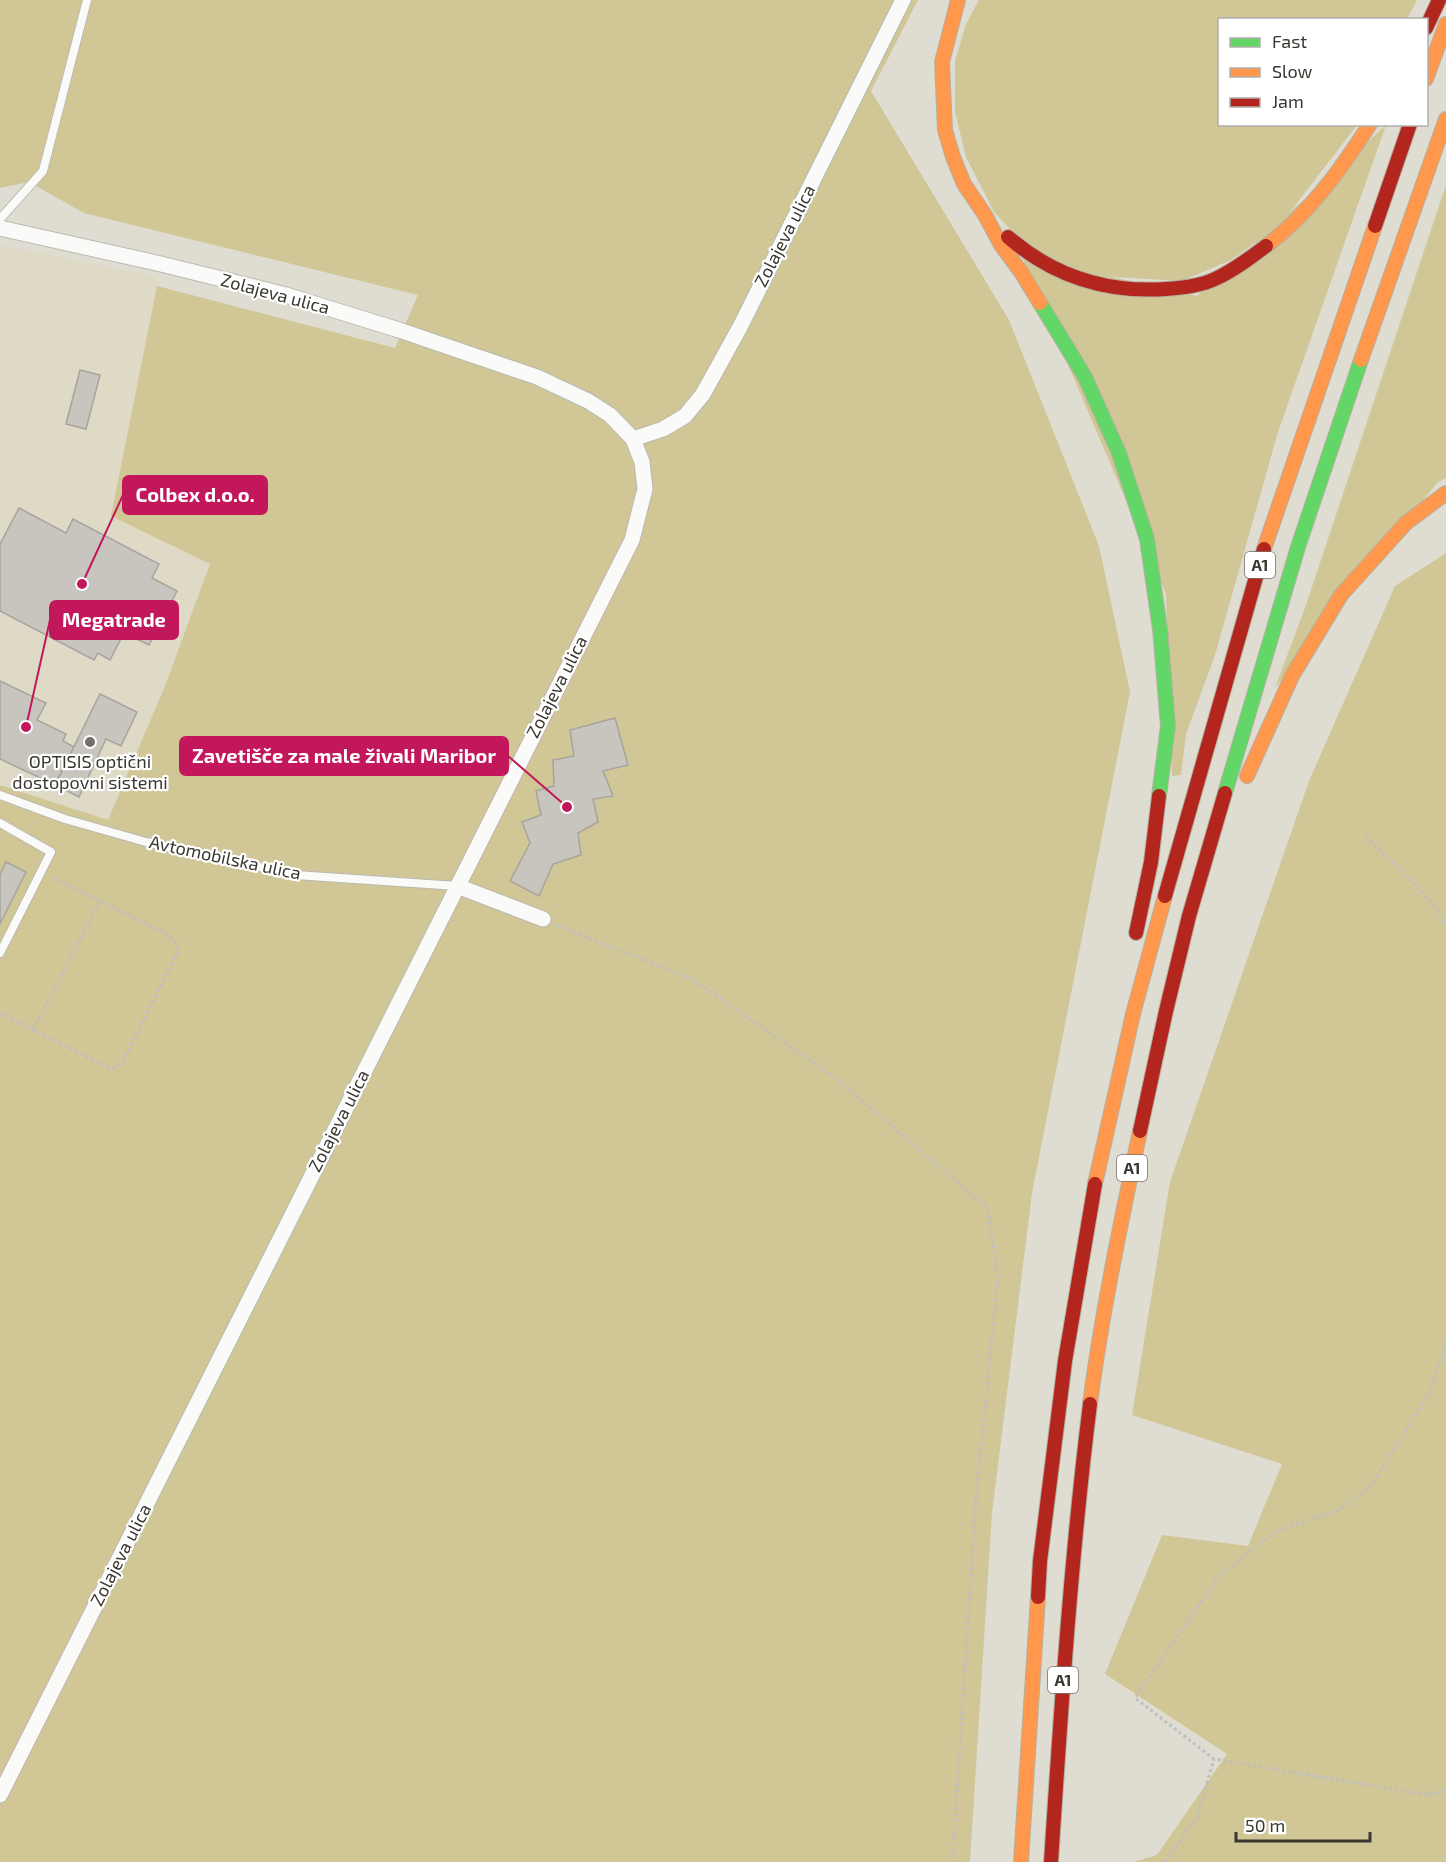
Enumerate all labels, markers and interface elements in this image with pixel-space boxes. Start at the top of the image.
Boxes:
legend [1218,18,1428,126]
text: Fast [1272,30,1307,52]
text: Slow [1272,60,1313,82]
text: Jam [1272,90,1304,112]
street label: Zolajeva ulica [749,181,819,290]
street label: Zolajeva ulica [218,268,332,318]
callout: Colbex d.o.o. [123,476,267,514]
text: Colbex d.o.o. [135,482,255,506]
road number: A1 [1245,552,1275,578]
callout: Megatrade [50,601,178,639]
text: Megatrade [62,607,166,631]
street label: Zolajeva ulica [521,632,591,741]
marker: OPTISIS optični dostopovni sistemi [83,735,97,749]
callout: Zavetišče za male živali Maribor [180,737,508,775]
text: Zavetišče za male živali Maribor [192,743,496,767]
place label: OPTISIS optični dostopovni sistemi [12,750,168,793]
street label: Avtomobilska ulica [147,830,303,884]
street label: Zolajeva ulica [303,1066,373,1175]
road number: A1 [1117,1155,1147,1181]
street label: Zolajeva ulica [85,1500,155,1609]
road number: A1 [1048,1667,1078,1693]
scale bar [1236,1805,1370,1843]
text: 50 m [1245,1814,1285,1836]

